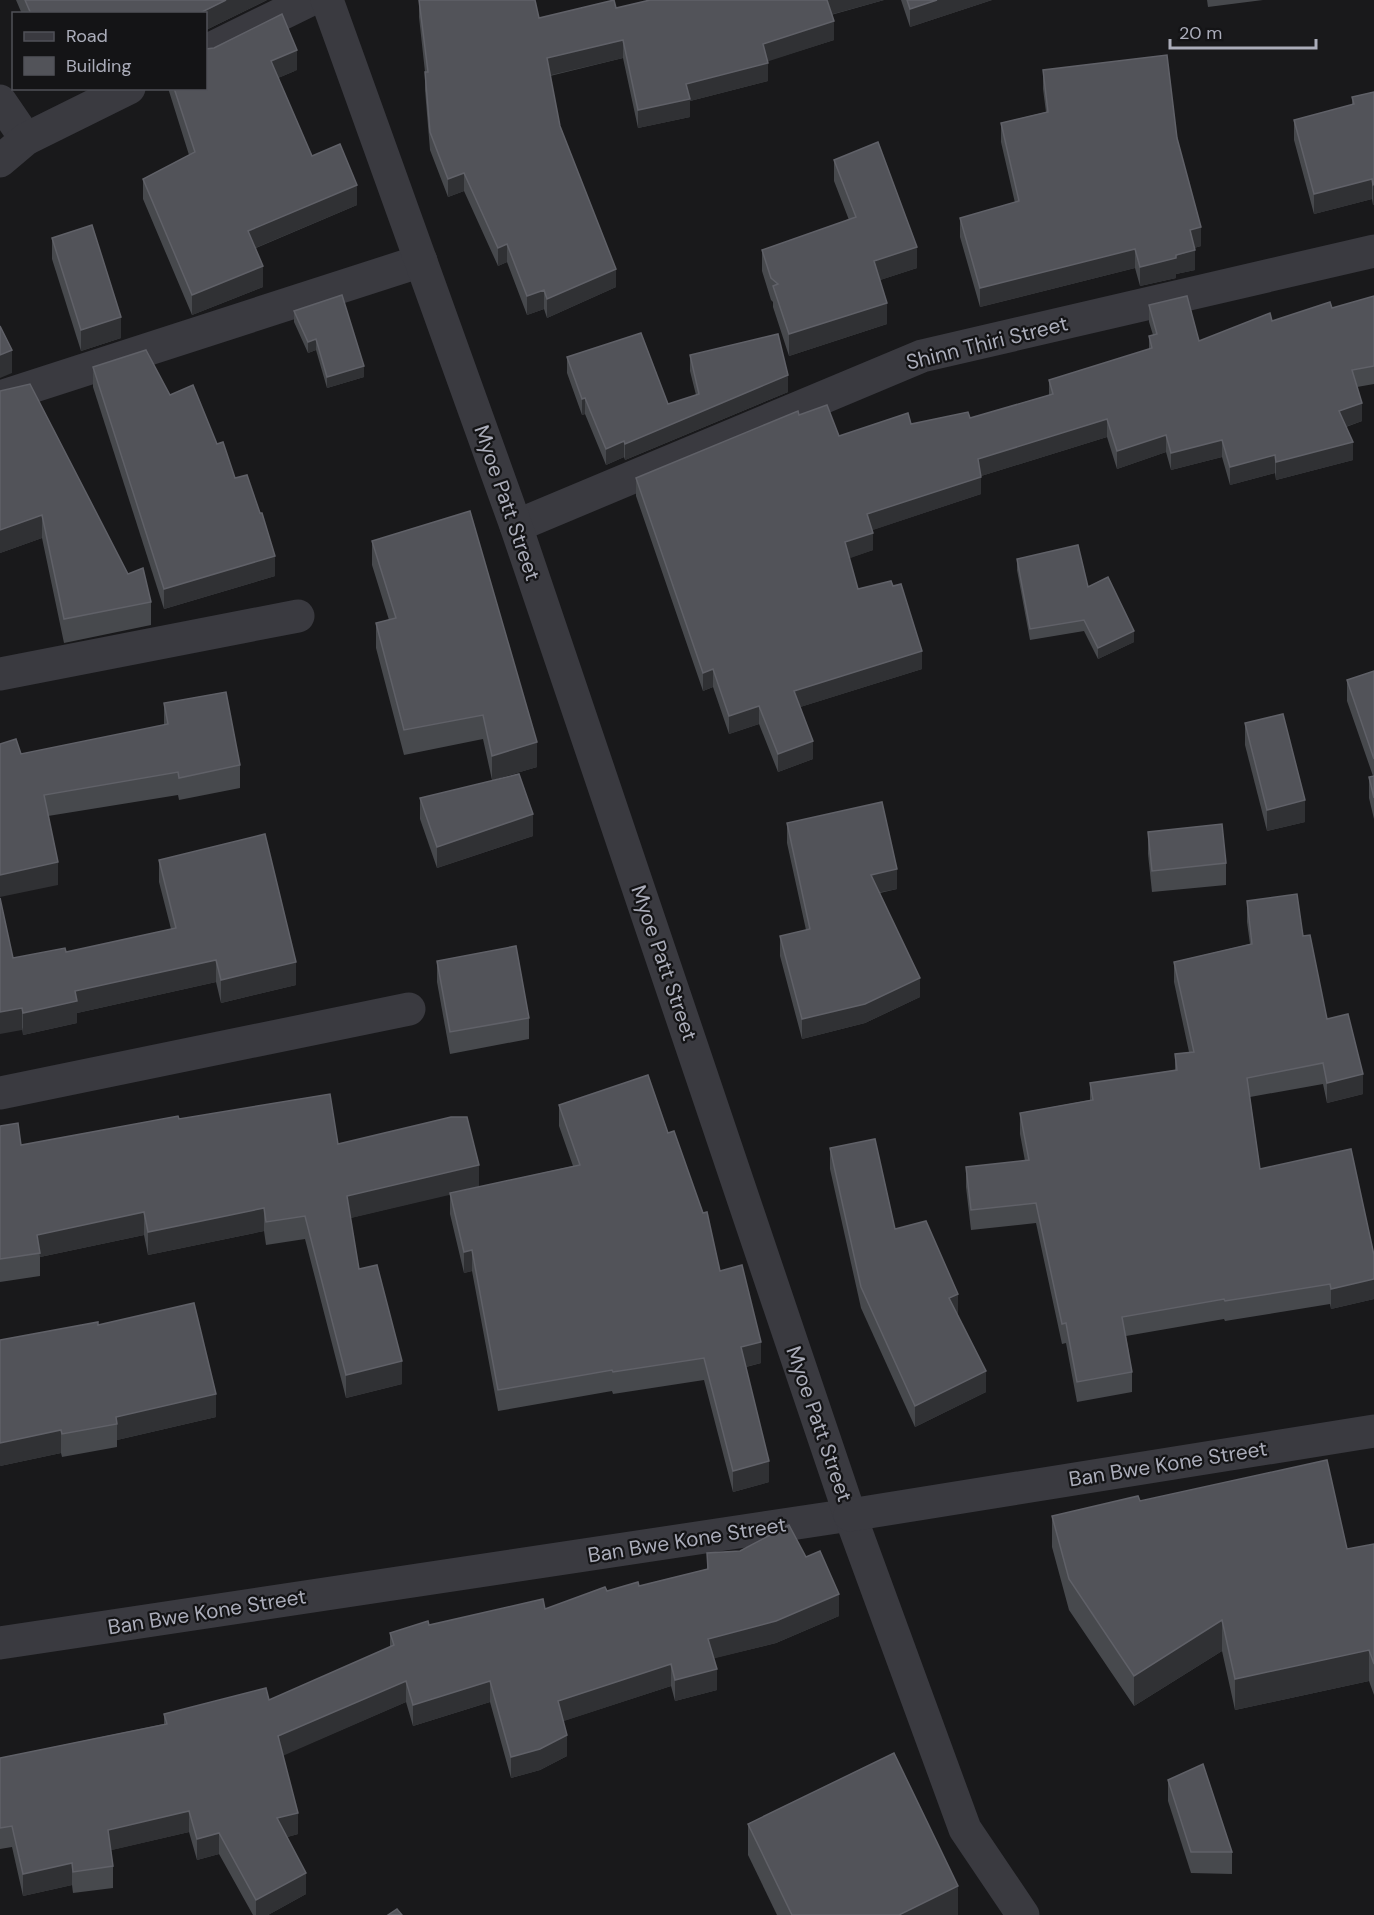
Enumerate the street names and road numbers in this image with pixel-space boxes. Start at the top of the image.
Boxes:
street label: Shinn Thiri Street [903,309,1071,377]
street label: Myoe Patt Street [467,422,547,584]
street label: Myoe Patt Street [624,882,704,1044]
street label: Myoe Patt Street [779,1343,859,1505]
street label: Ban Bwe Kone Street [1067,1434,1269,1494]
street label: Ban Bwe Kone Street [586,1510,788,1570]
street label: Ban Bwe Kone Street [106,1582,308,1642]

